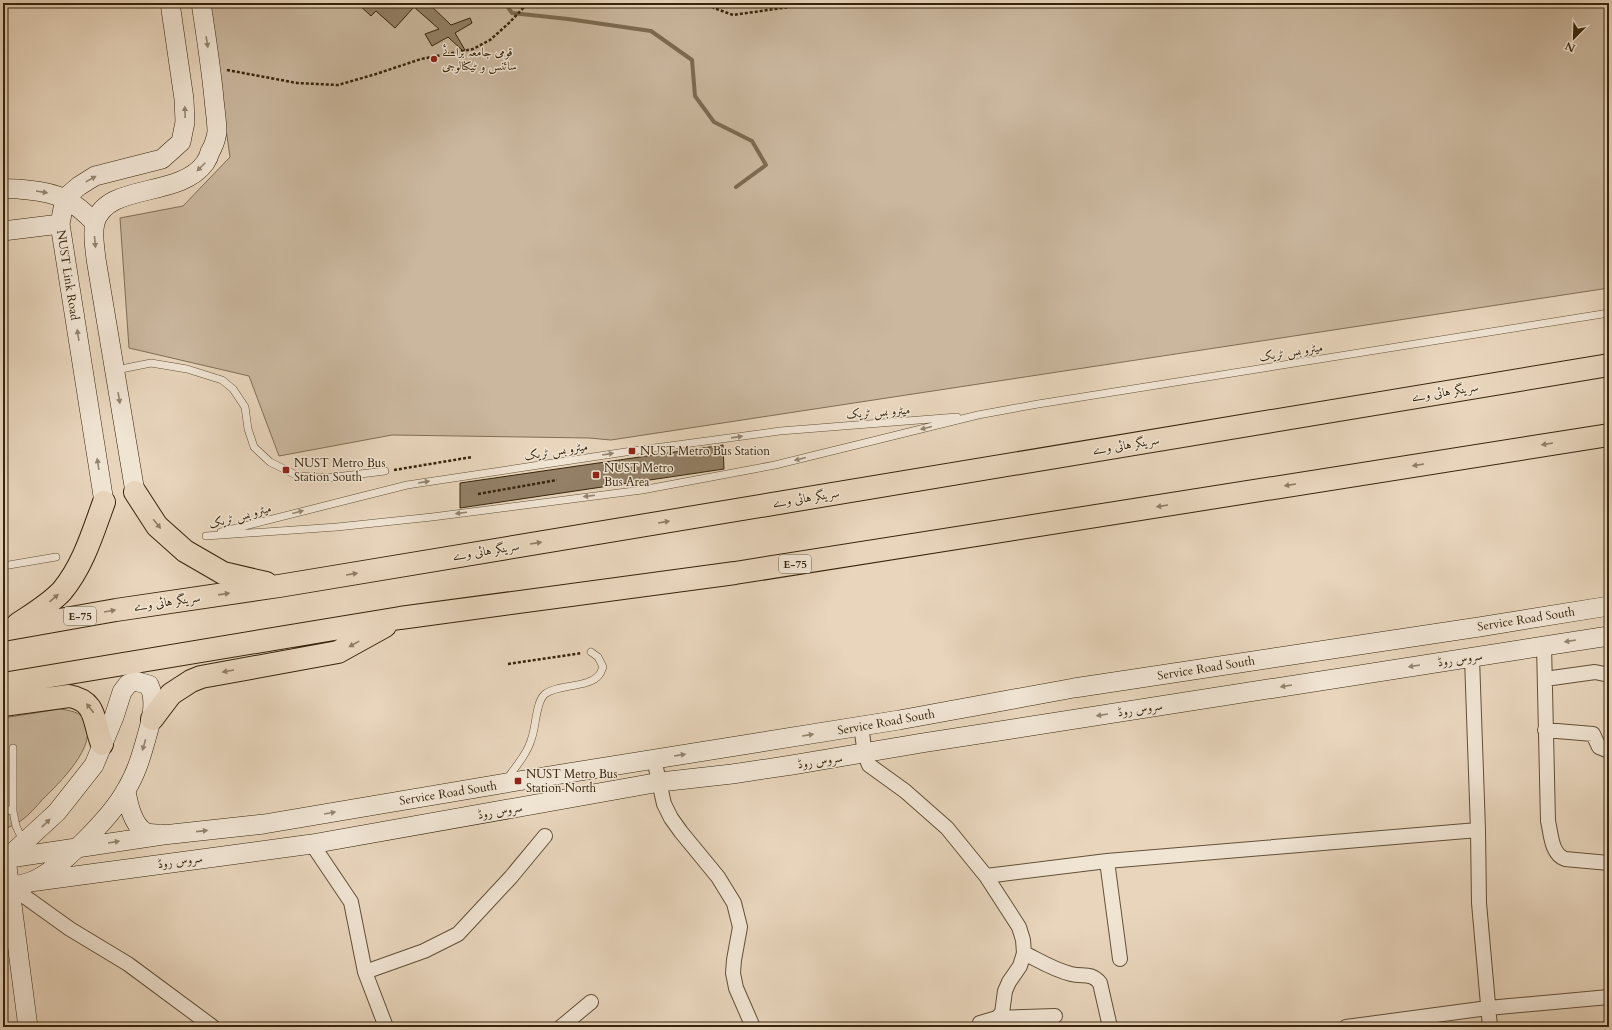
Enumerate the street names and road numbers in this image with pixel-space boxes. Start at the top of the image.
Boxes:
street label: NUST Link Road [53,229,83,322]
street label: میٹرو بس ٹریک [1258,339,1324,366]
street label: سرینگر ہائی وے [1410,379,1480,405]
street label: میٹرو بس ٹریک [845,402,911,423]
street label: سرینگر ہائی وے [1091,432,1161,458]
street label: میٹرو بس ٹریک [523,438,589,465]
street label: سرینگر ہائی وے [771,485,841,511]
street label: میٹرو بس ٹریک [207,500,273,533]
street label: سرینگر ہائی وے [451,538,521,564]
road number: E-75 [779,555,811,573]
street label: سرینگر ہائی وے [133,589,201,615]
street label: Service Road South [1476,603,1576,635]
road number: E-75 [64,607,96,625]
street label: سروس روڈ [1436,648,1484,670]
street label: Service Road South [1156,652,1256,684]
street label: سروس روڈ [1116,698,1164,720]
street label: Service Road South [836,705,936,738]
street label: سروس روڈ [796,750,844,772]
street label: Service Road South [398,777,498,809]
street label: سروس روڈ [476,799,524,823]
street label: سروس روڈ [156,850,204,872]

